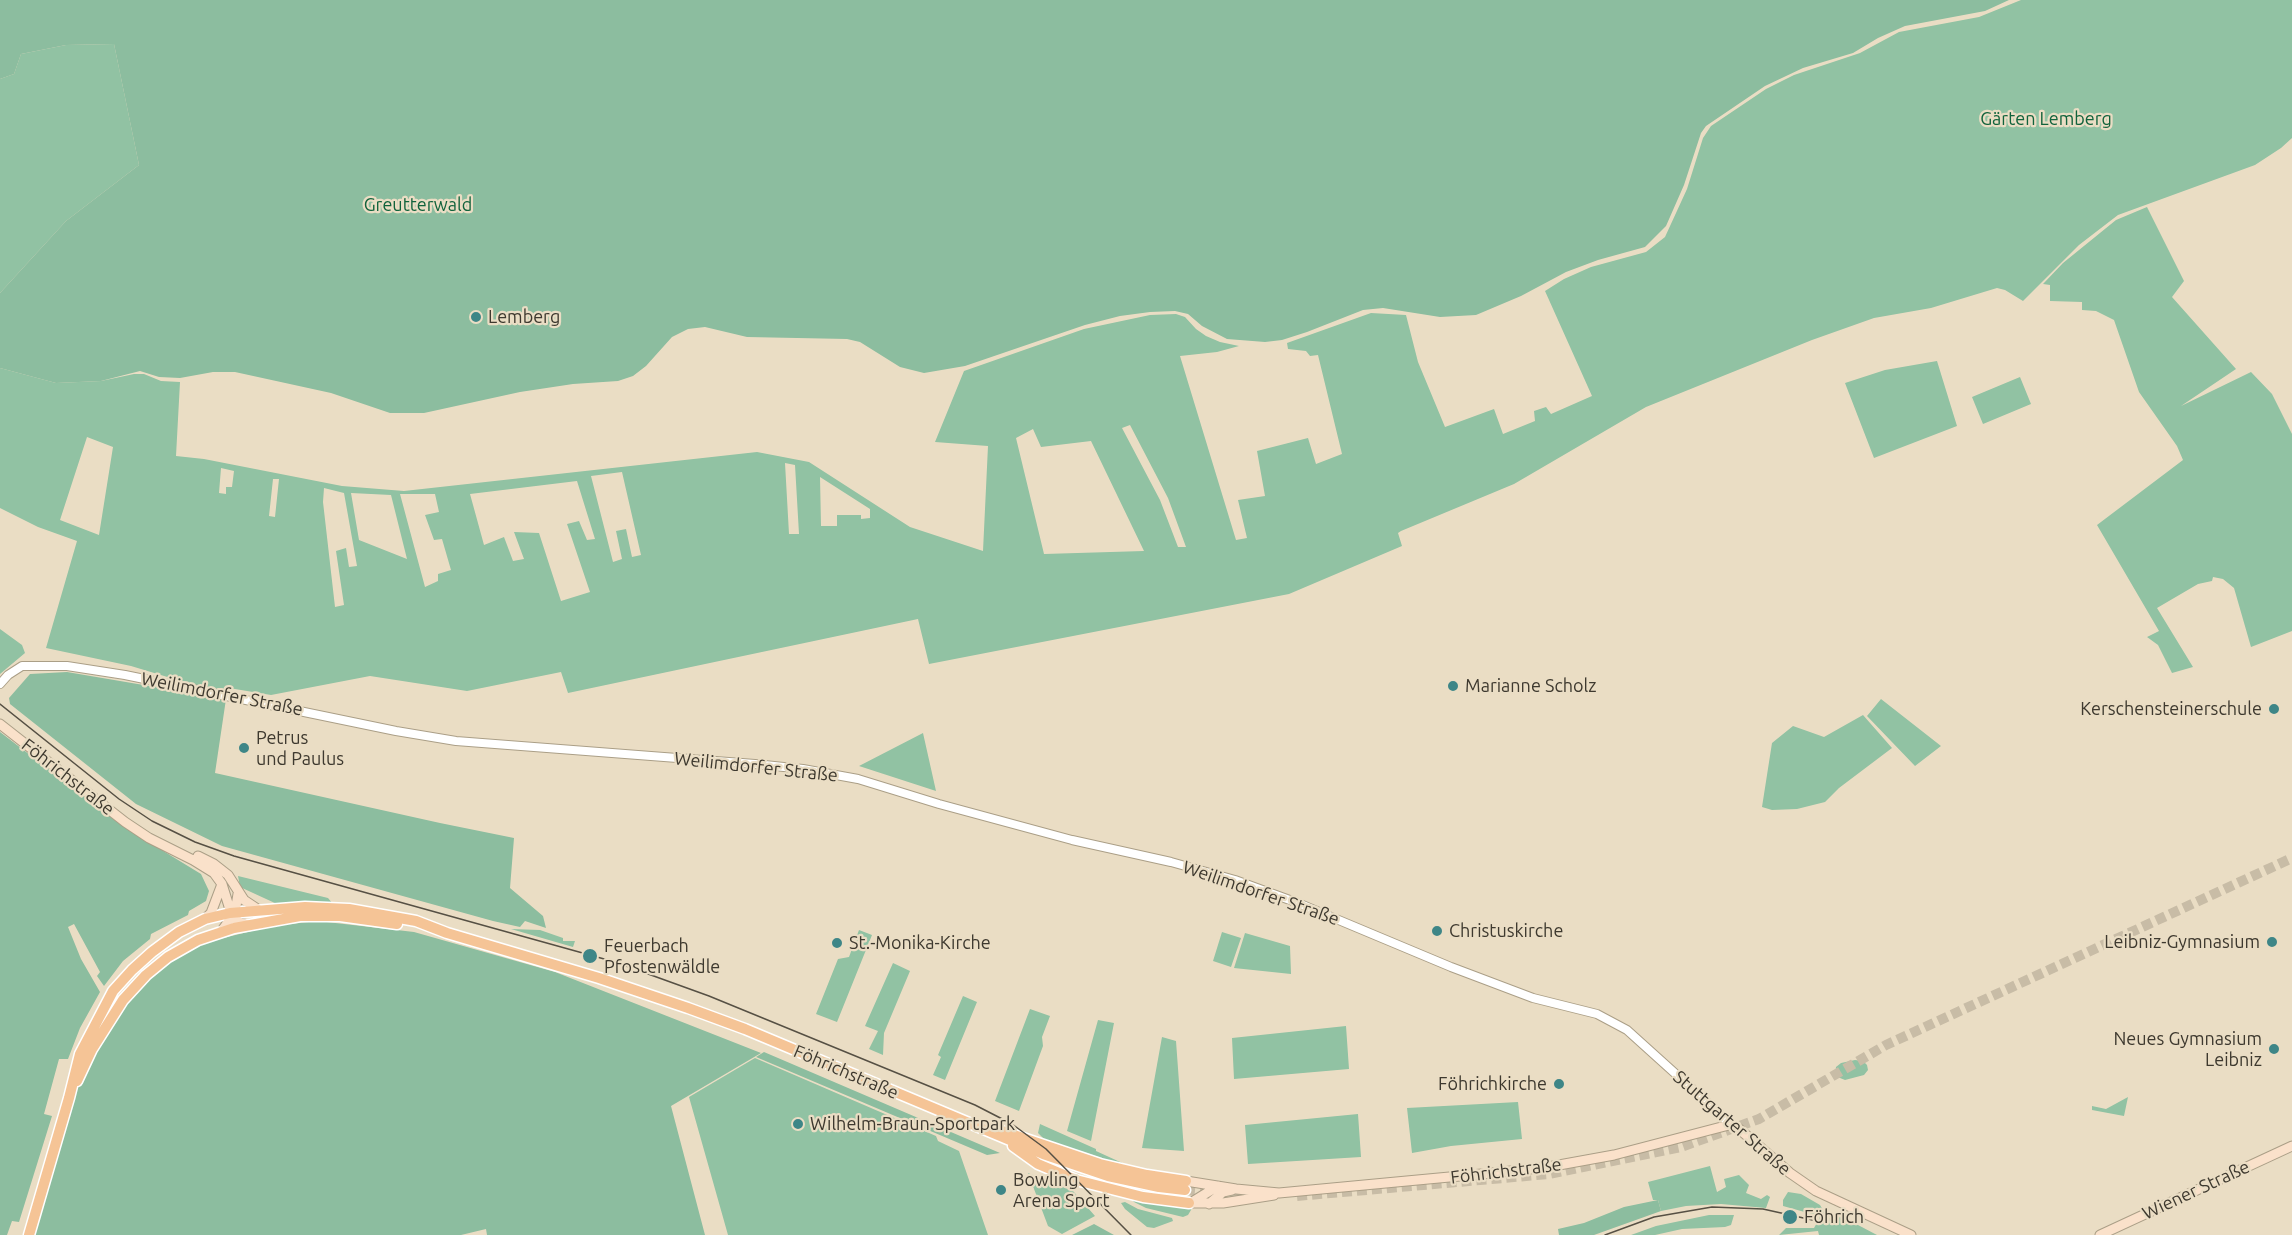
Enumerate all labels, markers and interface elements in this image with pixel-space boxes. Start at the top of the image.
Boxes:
park label: Gärten Lemberg [1980,108,2112,130]
park label: Greutterwald [364,194,472,216]
place label: Lemberg [488,306,560,328]
marker: Lemberg [469,310,483,324]
street label: Weilimdorfer Straße [139,668,305,720]
place label: Marianne Scholz [1465,675,1597,697]
marker: Marianne Scholz [1446,679,1460,693]
place label: Kerschensteinerschule [2080,698,2262,720]
marker: Kerschensteinerschule [2267,702,2281,716]
place label: Petrus und Paulus [256,727,344,770]
street label: Föhrichstraße [17,734,119,820]
marker: Petrus und Paulus [237,741,251,755]
street label: Weilimdorfer Straße [673,748,839,786]
street label: Weilimdorfer Straße [1180,856,1342,930]
place label: Christuskirche [1449,920,1563,942]
marker: Christuskirche [1430,924,1444,938]
place label: Leibniz-Gymnasium [2104,931,2260,953]
place label: St.-Monika-Kirche [849,932,991,954]
place label: Feuerbach Pfostenwäldle [604,935,720,978]
marker: Leibniz-Gymnasium [2265,935,2279,949]
marker: St.-Monika-Kirche [830,936,844,950]
marker: Feuerbach Pfostenwäldle [581,947,599,965]
place label: Neues Gymnasium Leibniz [2114,1028,2262,1070]
street label: Föhrichstraße [790,1040,902,1104]
marker: Neues Gymnasium Leibniz [2267,1042,2281,1056]
street label: Stuttgarter Straße [1669,1066,1795,1180]
place label: Föhrichkirche [1438,1073,1547,1095]
marker: Föhrichkirche [1552,1077,1566,1091]
place label: Wilhelm-Braun-Sportpark [810,1113,1015,1135]
marker: Wilhelm-Braun-Sportpark [791,1117,805,1131]
street label: Föhrichstraße [1449,1153,1563,1189]
street label: Wiener Straße [2139,1156,2253,1224]
place label: Bowling Arena Sport [1013,1169,1109,1212]
marker: Bowling Arena Sport [994,1183,1008,1197]
place label: Föhrich [1804,1206,1864,1228]
marker: Föhrich [1781,1208,1799,1226]

